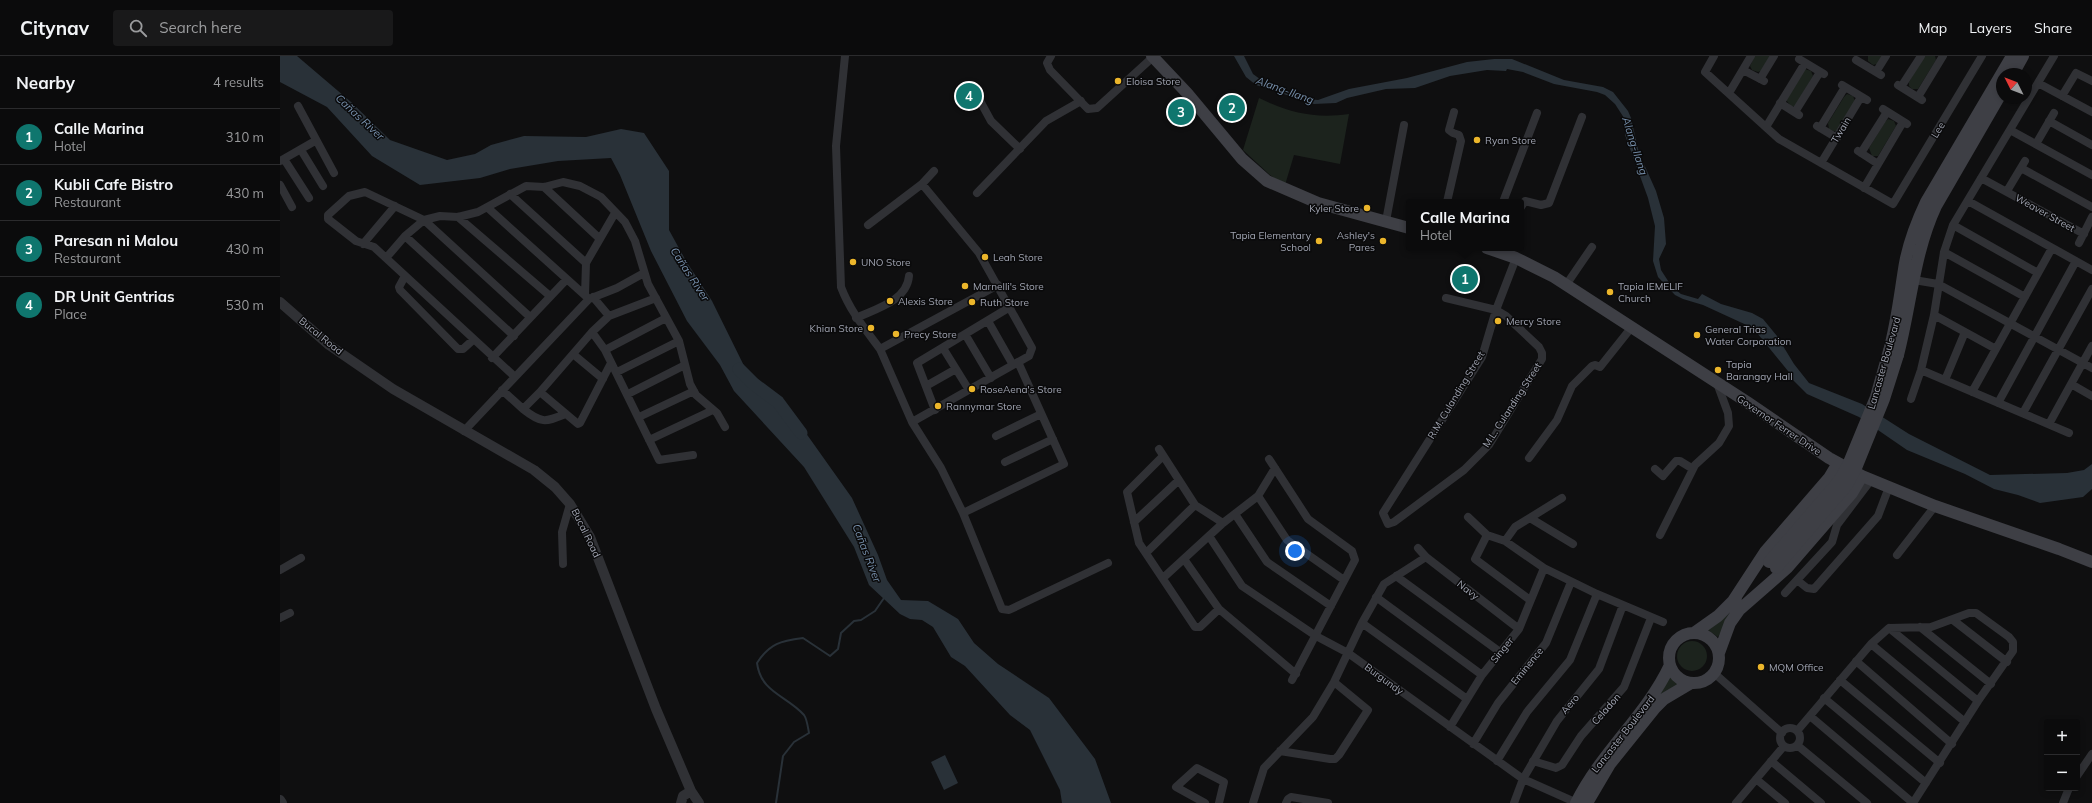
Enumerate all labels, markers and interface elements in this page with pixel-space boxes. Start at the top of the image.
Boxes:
search box [113,10,393,46]
text: Citynav [20,16,89,40]
icon: search [127,17,149,39]
text: Search here [159,18,242,37]
text: Map [1918,19,1947,37]
text: Layers [1969,19,2012,37]
text: Share [2034,19,2072,37]
north arrow [1996,68,2032,104]
text: Nearby [16,72,75,93]
water label: Alang-Ilang [1253,73,1316,107]
text: 4 results [213,74,264,90]
place label: Eloisa Store [1126,75,1180,88]
marker: Eloisa Store [1113,76,1123,86]
pin: 4 [956,81,982,111]
water label: Cañas River [333,91,388,144]
pin: 2 [1219,93,1245,123]
pin: 3 [1168,97,1194,127]
water label: Alang-Ilang [1619,114,1651,177]
street label: Twain [1828,114,1854,145]
text: Calle Marina [54,119,144,138]
street label: Lee [1928,120,1948,140]
text: 1 [25,129,33,145]
text: 310 m [226,129,264,145]
place label: Ryan Store [1485,134,1536,147]
marker: Ryan Store [1472,135,1482,145]
text: Hotel [54,138,86,154]
text: Kubli Cafe Bistro [54,175,173,194]
text: 2 [25,185,33,201]
text: 430 m [226,185,264,201]
street label: Weaver Street [2013,191,2078,235]
text: Restaurant [54,194,121,210]
popup [1406,199,1524,251]
place label: Kyler Store [1309,202,1359,215]
marker: Kyler Store [1362,203,1372,213]
text: Calle Marina [1420,208,1510,227]
text: Hotel [1420,227,1452,243]
place label: Tapia Elementary School [1230,229,1312,254]
place label: Ashley's Pares [1337,229,1375,254]
text: Paresan ni Malou [54,231,178,250]
marker: Tapia Elementary School [1314,236,1324,246]
marker: Ashley's Pares [1378,236,1388,246]
text: 3 [25,241,33,257]
text: 430 m [226,241,264,257]
water label: Cañas River [667,244,713,304]
text: Restaurant [54,250,121,266]
place label: Leah Store [993,251,1043,264]
marker: Leah Store [980,252,990,262]
place label: UNO Store [861,256,910,269]
marker: UNO Store [848,257,858,267]
pin: 1 [1452,264,1478,294]
place label: Marnelli's Store [973,280,1044,293]
place label: Tapia IEMELIF Church [1618,280,1683,305]
marker: Marnelli's Store [960,281,970,291]
text: DR Unit Gentrias [54,287,175,306]
marker: Tapia IEMELIF Church [1605,287,1615,297]
place label: Alexis Store [898,295,953,308]
marker: Alexis Store [885,296,895,306]
place label: Ruth Store [980,296,1029,309]
text: 4 [25,297,33,313]
text: 530 m [226,297,264,313]
marker: Ruth Store [967,297,977,307]
text: Place [54,306,87,322]
street label: Bucal Road [296,314,346,358]
place label: Mercy Store [1506,315,1561,328]
marker: Mercy Store [1493,316,1503,326]
street label: Lancaster Boulevard [1865,316,1903,410]
place label: Khian Store [810,322,863,335]
marker: Khian Store [866,323,876,333]
place label: General Trias Water Corporation [1705,323,1791,348]
place label: Precy Store [904,328,957,341]
marker: Precy Store [891,329,901,339]
marker: General Trias Water Corporation [1692,330,1702,340]
street label: R.M. Culanding Street [1425,348,1488,441]
place label: Tapia Barangay Hall [1726,358,1793,383]
street label: M.L. Culanding Street [1480,360,1545,450]
marker: Tapia Barangay Hall [1713,365,1723,375]
place label: RoseAena's Store [980,383,1062,396]
marker: RoseAena's Store [967,384,977,394]
street label: Governor Ferrer Drive [1734,392,1824,458]
place label: Rannymar Store [946,400,1021,413]
marker: Rannymar Store [933,401,943,411]
street label: Bucal Road [569,506,603,560]
water label: Cañas River [849,522,885,585]
your location [1285,541,1305,561]
street label: Navy [1454,577,1482,603]
street label: Singer [1488,634,1517,666]
street label: Eminence [1508,645,1546,687]
street label: Burgundy [1362,660,1407,698]
place label: MQM Office [1769,661,1823,674]
marker: MQM Office [1756,662,1766,672]
street label: Celadon [1589,690,1623,728]
street label: Aero [1558,691,1582,717]
street label: Lancaster Boulevard [1589,693,1657,775]
map controls [2044,719,2080,791]
button: + [2044,719,2080,755]
button: − [2044,755,2080,791]

